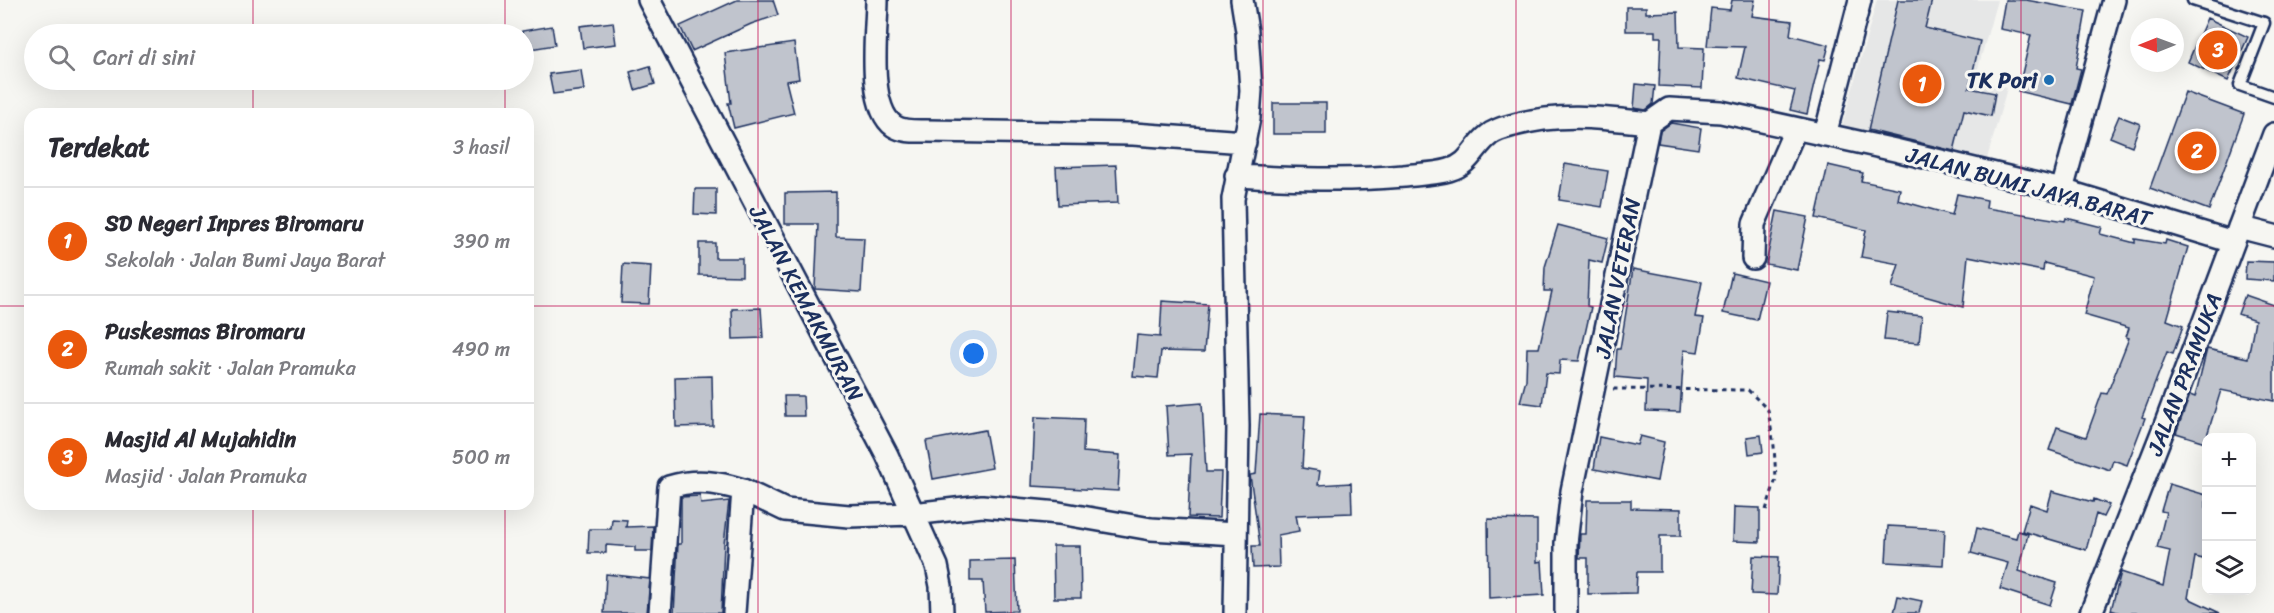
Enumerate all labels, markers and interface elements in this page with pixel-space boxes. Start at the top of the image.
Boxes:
north arrow [2130,18,2184,72]
search box [24,24,534,90]
pin: 3 [2198,28,2238,72]
text: Cari di sini [93,38,195,77]
icon: search [45,41,78,74]
place label: TK Pori [1967,61,2039,100]
pin: 1 [1902,62,1942,106]
marker: TK Pori [2042,73,2056,87]
text: Terdekat [48,124,149,170]
pin: 2 [2178,128,2216,174]
text: 3 hasil [453,130,510,165]
street label: JALAN BUMI JAYA BARAT [1901,135,2158,238]
street label: JALAN VETERAN [1583,195,1652,362]
street label: JALAN KEMAKMURAN [738,197,875,409]
text: SD Negeri Inpres Biromaru [105,204,364,243]
text: 1 [63,224,72,259]
text: 390 m [454,224,510,259]
text: Sekolah · Jalan Bumi Jaya Barat [105,243,385,278]
street label: JALAN PRAMUKA [2135,287,2233,462]
text: Puskesmas Biromaru [105,312,305,351]
text: 2 [62,332,73,367]
text: 490 m [452,332,510,367]
your location [959,339,988,368]
text: Rumah sakit · Jalan Pramuka [105,351,356,386]
text: Masjid Al Mujahidin [105,420,296,459]
map controls [2202,433,2256,595]
button: + [2202,433,2256,487]
text: 3 [62,440,73,475]
text: 500 m [452,440,510,475]
text: Masjid · Jalan Pramuka [105,459,307,494]
button: − [2202,487,2256,541]
button: layers [2202,541,2256,595]

